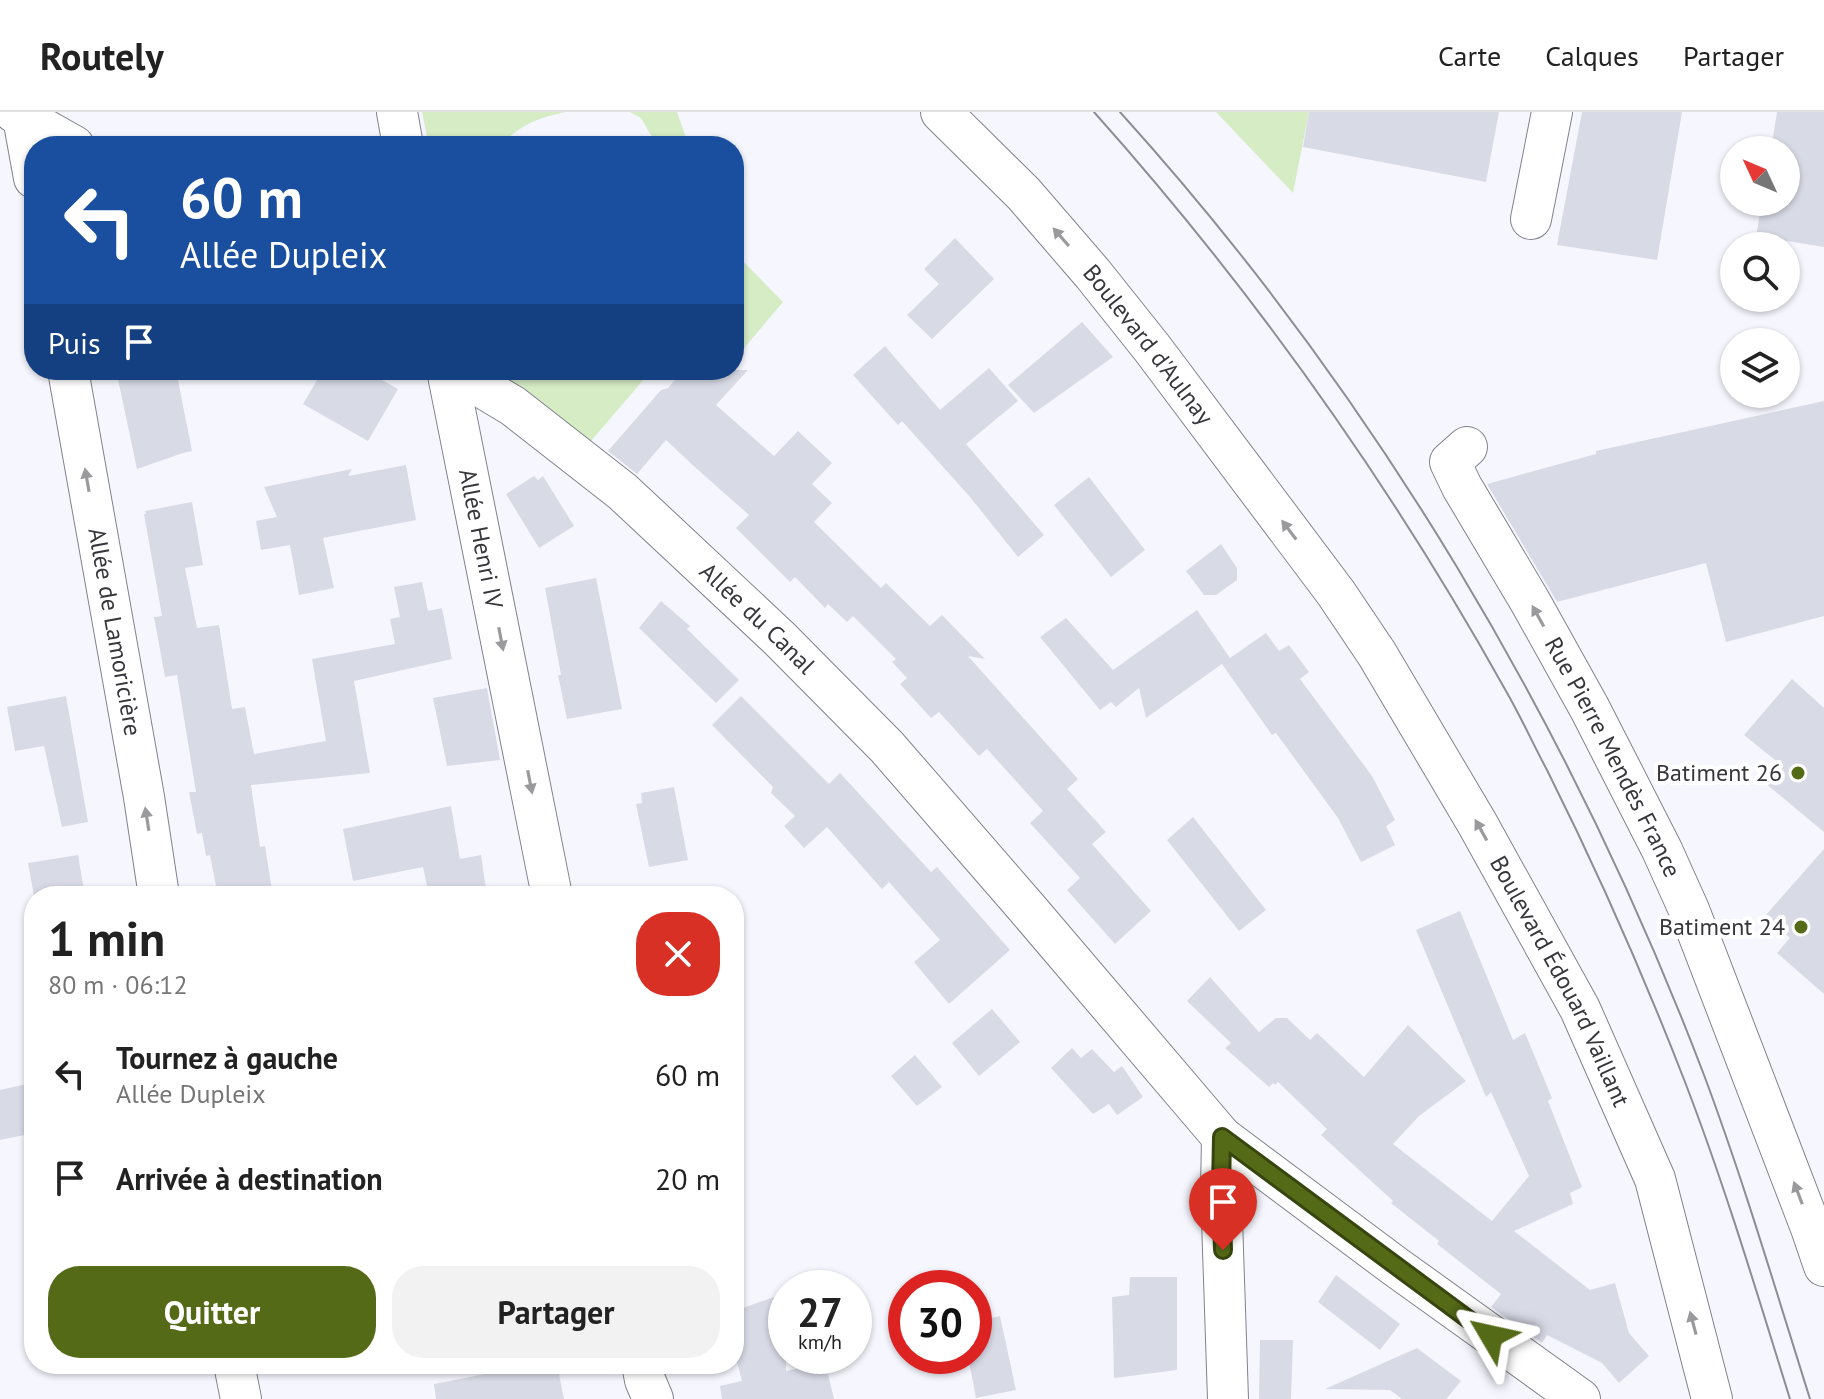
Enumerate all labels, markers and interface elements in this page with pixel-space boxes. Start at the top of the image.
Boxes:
text: Routely [40,31,164,80]
text: Carte [1438,37,1501,74]
text: Calques [1545,37,1639,74]
text: Partager [1683,37,1784,74]
north arrow [1720,136,1800,216]
map controls [1720,136,1800,408]
text: 60 m [180,161,303,233]
icon: left [48,168,152,272]
one-way arrow [1053,227,1070,247]
text: Allée Dupleix [180,231,387,278]
button: search [1720,232,1800,312]
street label: Boulevard d'Aulnay [1077,258,1220,431]
icon: arrive [117,320,161,364]
text: Puis [48,323,101,362]
button: layers [1720,328,1800,408]
street label: Allée Henri IV [452,466,510,611]
one-way arrow [81,467,93,492]
one-way arrow [1282,520,1298,540]
street label: Allée de Lamoricière [81,525,149,738]
street label: Allée du Canal [693,556,822,680]
one-way arrow [1531,605,1545,628]
one-way arrow [495,626,508,651]
street label: Rue Pierre Mendès France [1538,631,1688,882]
place label: Batiment 26 [1656,757,1782,788]
marker: Batiment 26 [1789,764,1807,782]
one-way arrow [524,770,537,795]
one-way arrow [140,806,153,831]
one-way arrow [1474,819,1488,841]
street label: Boulevard Édouard Vaillant [1483,850,1637,1111]
text: 1 min [48,907,165,969]
place label: Batiment 24 [1659,911,1785,942]
button: close [636,912,720,996]
marker: Batiment 24 [1792,918,1810,936]
text: 80 m · 06:12 [48,968,188,1001]
text: Tournez à gauche [116,1038,338,1077]
icon: left [48,1052,92,1096]
text: 60 m [655,1055,720,1094]
text: Allée Dupleix [116,1077,266,1110]
icon: arrive [48,1156,92,1200]
text: Arrivée à destination [116,1159,383,1198]
text: 20 m [655,1159,720,1198]
pin [1189,1168,1257,1250]
icon: arrive [1201,1180,1245,1224]
one-way arrow [1791,1180,1804,1204]
button: Quitter [48,1266,376,1358]
button: Partager [392,1266,720,1358]
speed limit sign: 30 [888,1270,992,1374]
text: 27 [797,1286,843,1338]
position arrow [1449,1294,1533,1378]
one-way arrow [1686,1311,1698,1336]
text: km/h [798,1329,842,1355]

